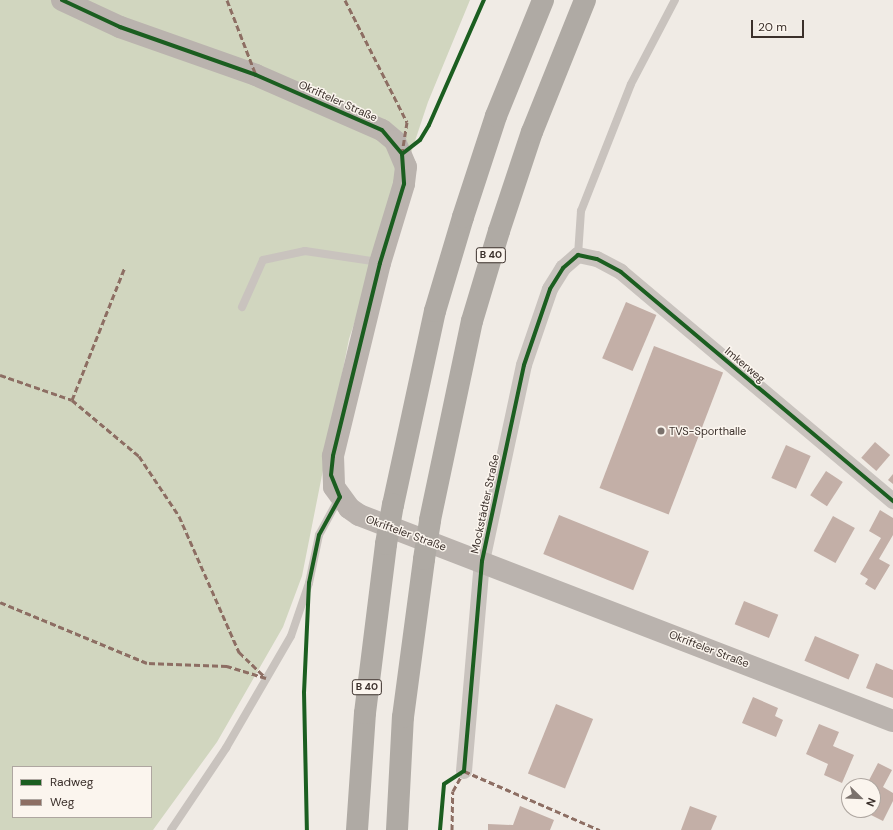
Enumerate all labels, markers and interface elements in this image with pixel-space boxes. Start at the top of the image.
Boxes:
scale bar [753,12,806,38]
text: 20 m [758,19,787,35]
street label: Okrifteler Straße [297,78,379,124]
road number: B 40 [475,247,507,263]
street label: Imkerweg [722,344,768,386]
place label: TVS-Sporthalle [669,424,746,438]
marker: TVS-Sporthalle [656,426,666,436]
street label: Mockstädter Straße [468,453,502,555]
street label: Okrifteler Straße [364,512,448,554]
street label: Okrifteler Straße [667,628,751,670]
road number: B 40 [351,679,383,695]
legend [12,766,152,818]
text: Radweg [50,774,93,790]
north arrow [841,778,881,818]
text: Weg [50,794,74,810]
text: N [863,796,879,809]

